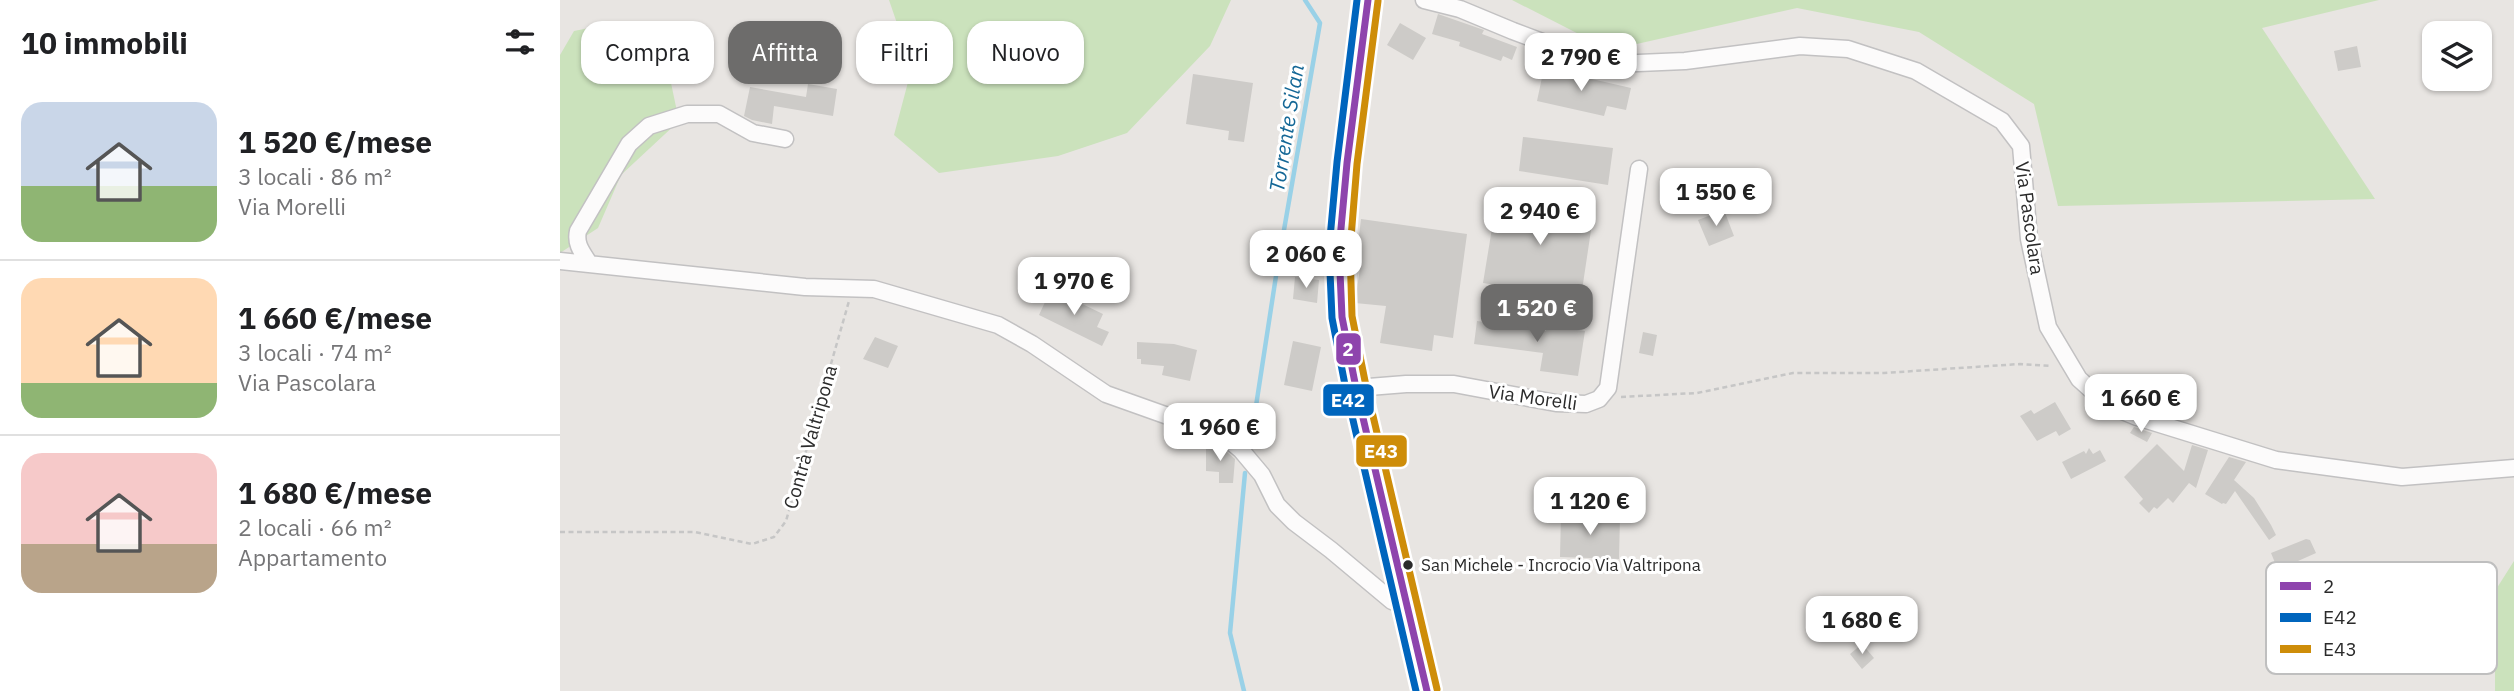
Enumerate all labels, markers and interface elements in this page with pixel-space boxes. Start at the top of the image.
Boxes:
chip: Compra [581,21,714,84]
chip: Affitta [728,21,842,84]
chip: Filtri [856,21,953,84]
chip: Nuovo [967,21,1084,84]
map controls [2422,21,2492,91]
button: layers [2422,21,2492,91]
text: 10 immobili [21,23,188,62]
icon: filters [501,23,539,61]
pin: 2 790 € [1516,34,1646,93]
text: 2 790 € [1541,41,1621,71]
water label: Torrente Silan [1262,62,1310,194]
text: 1 520 €/mese [238,122,432,161]
icon: home [77,130,161,214]
street label: Via Pascolara [2010,160,2050,276]
text: 3 locali · 86 m² [238,161,392,191]
pin: 1 550 € [1651,168,1781,228]
text: 1 550 € [1676,176,1756,206]
pin: 2 940 € [1475,188,1605,247]
text: Via Morelli [238,191,346,221]
text: 2 940 € [1500,195,1580,225]
pin: 2 060 € [1241,230,1371,290]
text: 2 060 € [1266,238,1346,268]
pin: 1 970 € [1009,258,1139,317]
text: 1 970 € [1034,265,1114,295]
pin: 1 520 € [1472,284,1602,344]
text: 1 520 € [1497,292,1577,322]
text: 1 660 €/mese [238,298,432,337]
icon: home [77,306,161,390]
line badge: 2 [1335,332,1362,366]
text: 3 locali · 74 m² [238,337,392,367]
text: 2 [1342,337,1354,361]
street label: Contrà Valtripona [778,362,842,512]
text: Via Pascolara [238,367,376,397]
pin: 1 660 € [2076,374,2206,434]
street label: Via Morelli [1487,379,1579,415]
text: 1 660 € [2101,382,2181,412]
line badge: E42 [1322,383,1375,417]
text: E42 [1331,388,1365,412]
pin: 1 960 € [1155,404,1285,463]
text: 1 960 € [1180,411,1260,441]
line badge: E43 [1355,434,1408,468]
text: E43 [1364,439,1398,463]
text: 1 680 €/mese [238,473,432,512]
pin: 1 120 € [1525,477,1655,537]
icon: home [77,481,161,565]
text: 1 120 € [1550,485,1630,515]
text: 2 locali · 66 m² [238,512,392,542]
text: Appartamento [238,542,387,572]
place label: San Michele - Incrocio Via Valtripona [1421,554,1701,576]
marker: San Michele - Incrocio Via Valtripona [1401,558,1415,572]
legend [2266,562,2497,674]
text: 2 [2323,574,2334,598]
pin: 1 680 € [1797,596,1927,656]
text: 1 680 € [1822,604,1902,634]
text: E42 [2323,605,2357,629]
text: E43 [2323,637,2357,661]

